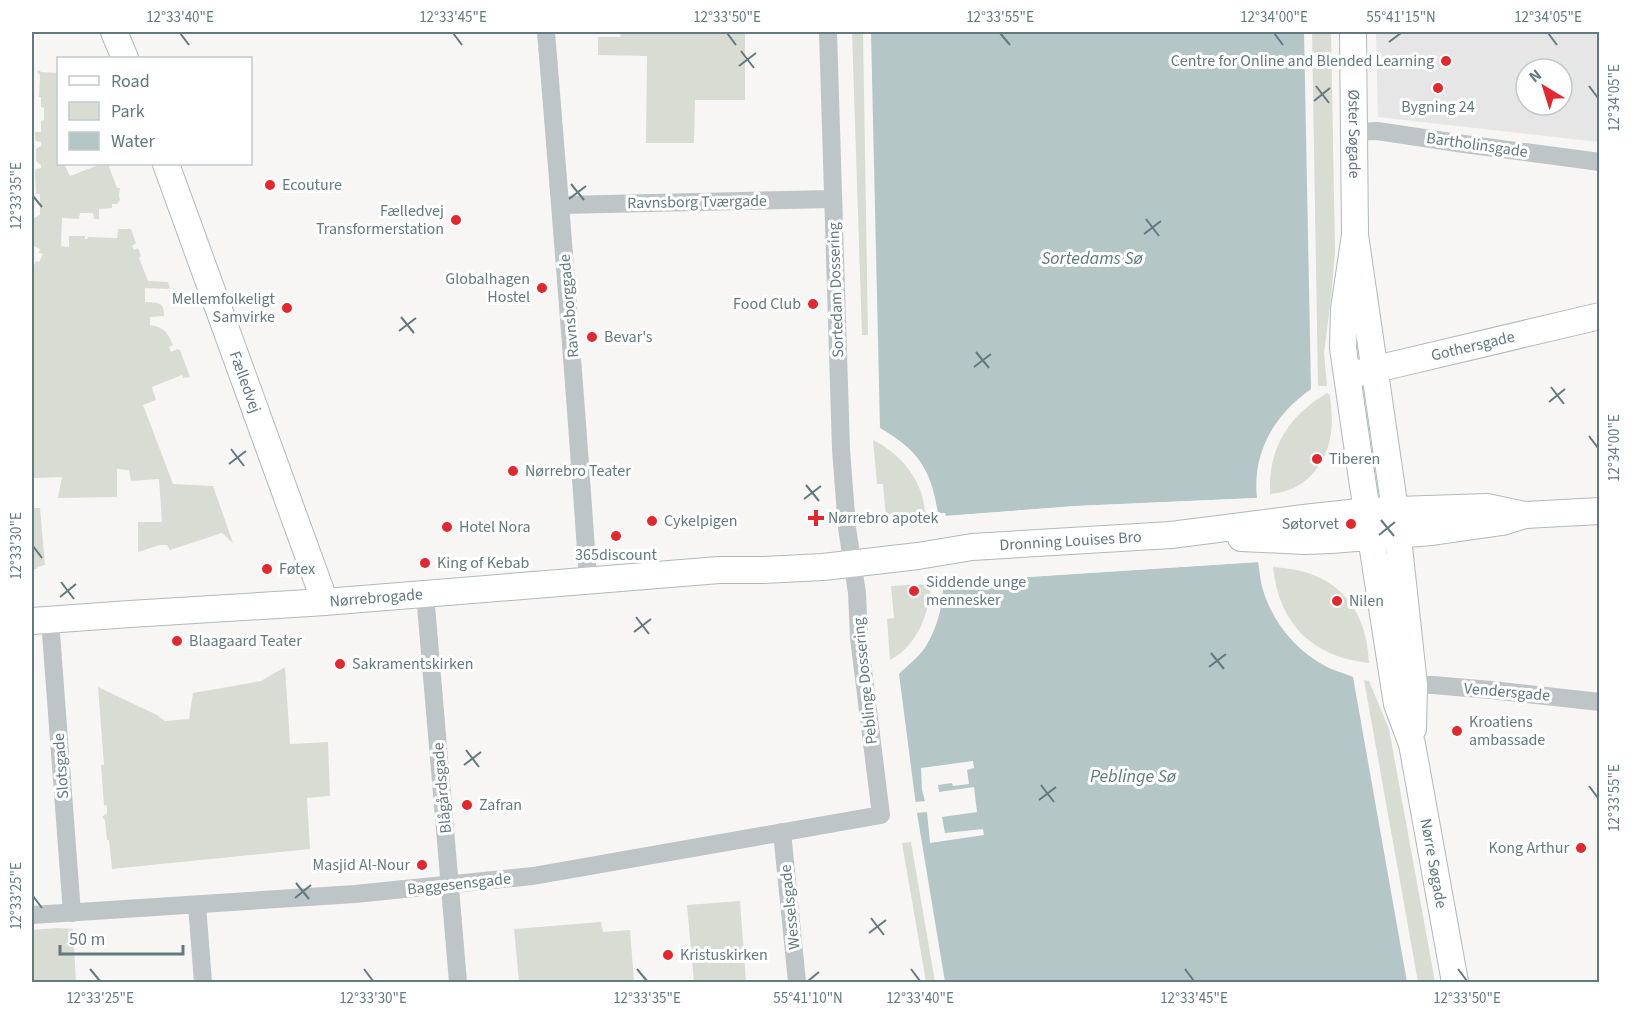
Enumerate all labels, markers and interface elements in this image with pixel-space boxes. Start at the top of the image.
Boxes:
text: 12°33'40"E [146,7,214,28]
text: 12°33'45"E [419,7,487,28]
text: 12°33'50"E [693,7,761,28]
text: 12°33'55"E [966,7,1034,28]
text: 12°34'00"E [1240,7,1308,28]
text: 55°41'15"N [1366,7,1436,28]
text: 12°34'05"E [1514,7,1582,28]
place label: Centre for Online and Blended Learning [1171,50,1434,72]
marker: Centre for Online and Blended Learning [1439,54,1453,68]
legend [57,57,252,165]
north arrow [1514,57,1574,117]
text: N [1524,64,1546,88]
text: 12°34'05"E [1604,64,1625,132]
text: Road [111,69,150,94]
marker: Bygning 24 [1431,81,1445,95]
street label: Øster Søgade [1343,89,1365,179]
place label: Bygning 24 [1401,96,1475,118]
text: Park [111,99,145,124]
street label: Bartholinsgade [1425,127,1529,163]
text: Water [111,129,155,154]
text: 12°33'35"E [6,162,27,230]
place label: Ecouture [282,174,342,196]
marker: Ecouture [263,178,277,192]
street label: Ravnsborg Tværgade [627,190,767,214]
place label: Fælledvej Transformerstation [316,200,444,240]
marker: Fælledvej Transformerstation [449,213,463,227]
street label: Sortedam Dossering [823,222,849,358]
water label: Sortedams Sø [1041,246,1144,271]
street label: Ravnsborggade [554,253,584,359]
place label: Globalhagen Hostel [445,268,530,308]
marker: Globalhagen Hostel [535,281,549,295]
place label: Mellemfolkeligt Samvirke [172,288,276,328]
place label: Food Club [733,293,801,315]
marker: Food Club [806,297,820,311]
marker: Mellemfolkeligt Samvirke [280,301,294,315]
place label: Bevar's [604,326,653,348]
street label: Gothersgade [1429,326,1517,367]
marker: Bevar's [585,330,599,344]
street label: Fælledvej [224,348,266,416]
text: 12°34'00"E [1604,414,1625,482]
place label: Tiberen [1329,448,1380,470]
marker: Tiberen [1310,452,1324,466]
place label: Nørrebro Teater [525,460,631,482]
marker: Nørrebro Teater [506,464,520,478]
place label: Nørrebro apotek [828,507,938,529]
place label: Cykelpigen [664,510,737,532]
marker: Nørrebro apotek [809,511,823,525]
text: 12°33'30"E [6,512,27,580]
place label: Søtorvet [1282,513,1340,535]
marker: Cykelpigen [645,514,659,528]
place label: Hotel Nora [459,516,531,538]
marker: Søtorvet [1344,517,1358,531]
marker: Hotel Nora [440,520,454,534]
street label: Dronning Louises Bro [999,526,1142,556]
marker: 365discount [609,529,623,543]
place label: 365discount [575,544,658,566]
place label: King of Kebab [437,552,529,574]
marker: King of Kebab [418,556,432,570]
place label: Føtex [279,558,315,580]
marker: Føtex [260,562,274,576]
place label: Siddende unge mennesker [926,571,1026,611]
street label: Nørrebrogade [329,583,424,613]
marker: Siddende unge mennesker [907,584,921,598]
place label: Nilen [1349,590,1384,612]
marker: Nilen [1330,594,1344,608]
street label: Peblinge Dossering [847,617,883,745]
place label: Blaagaard Teater [189,630,302,652]
marker: Blaagaard Teater [170,634,184,648]
place label: Sakramentskirken [352,653,473,675]
marker: Sakramentskirken [333,657,347,671]
street label: Vendersgade [1463,677,1551,707]
place label: Kroatiens ambassade [1469,711,1545,751]
marker: Kroatiens ambassade [1450,724,1464,738]
street label: Slotsgade [48,732,74,800]
street label: Blågårdsgade [427,742,457,834]
water label: Peblinge Sø [1090,764,1177,789]
text: 12°33'55"E [1604,764,1625,832]
place label: Zafran [479,794,522,816]
marker: Zafran [460,798,474,812]
street label: Nørre Søgade [1415,817,1453,910]
place label: Kong Arthur [1489,837,1569,859]
marker: Kong Arthur [1574,841,1588,855]
place label: Masjid Al-Nour [313,854,410,876]
marker: Masjid Al-Nour [415,858,429,872]
text: 12°33'25"E [6,862,27,930]
street label: Wesselsgade [775,863,805,951]
street label: Baggesensgade [406,868,512,900]
scale bar [60,918,183,956]
text: 50 m [69,927,105,952]
place label: Kristuskirken [680,944,768,966]
marker: Kristuskirken [661,948,675,962]
text: 12°33'25"E [66,988,134,1009]
text: 12°33'30"E [339,988,407,1009]
text: 12°33'35"E [613,988,681,1009]
text: 55°41'10"N [773,988,843,1009]
text: 12°33'40"E [886,988,954,1009]
text: 12°33'45"E [1160,988,1228,1009]
text: 12°33'50"E [1433,988,1501,1009]

